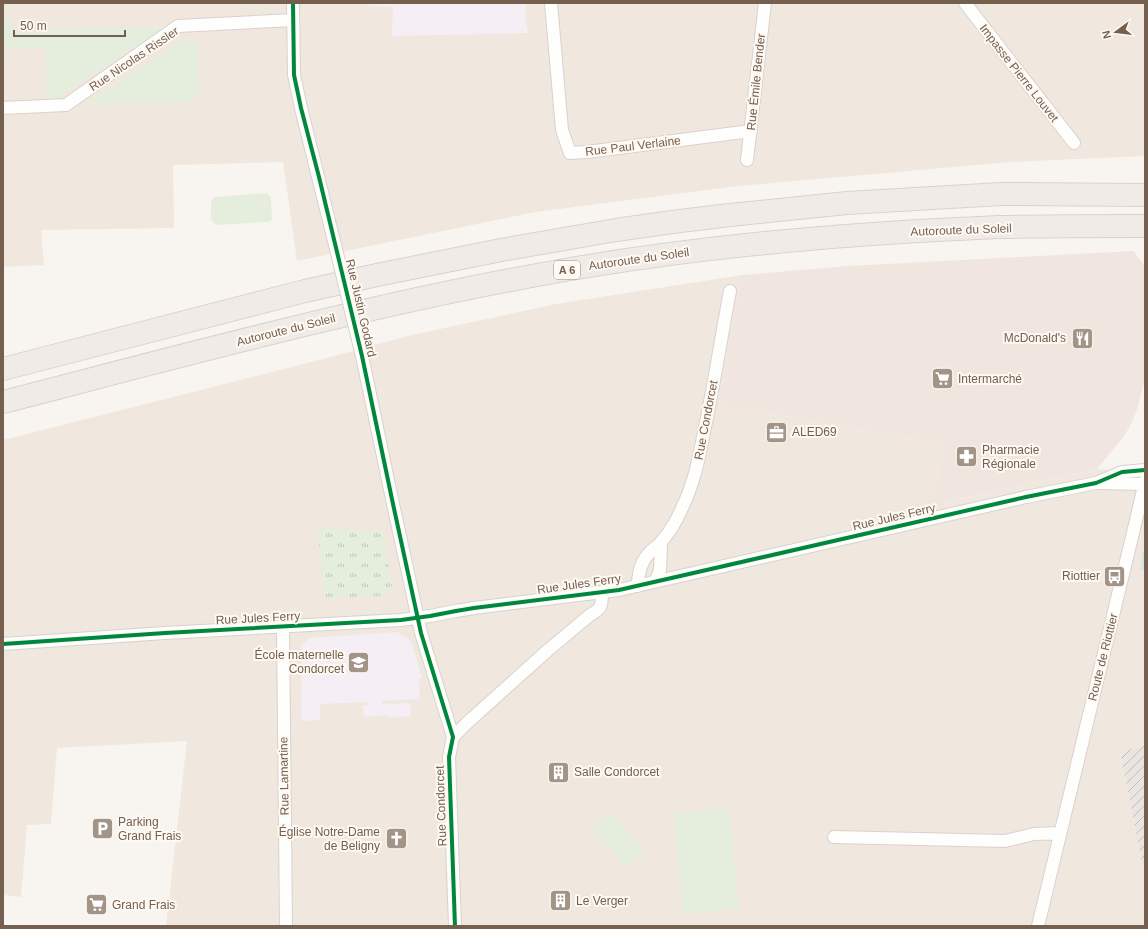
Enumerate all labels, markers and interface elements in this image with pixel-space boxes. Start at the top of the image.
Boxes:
scale bar [14,12,125,38]
north arrow [1096,12,1136,52]
text: 50 m [20,19,47,33]
street label: Impasse Pierre Louvet [977,21,1062,125]
street label: Rue Nicolas Rissler [87,24,181,94]
text: N [1100,29,1113,40]
street label: Rue Émile Bender [743,33,768,131]
street label: Rue Paul Verlaine [584,133,682,159]
street label: Autoroute du Soleil [910,221,1012,239]
street label: Autoroute du Soleil [588,245,690,273]
street label: Rue Justin Godard [343,258,379,358]
road number: A 6 [554,261,580,279]
street label: Autoroute du Soleil [235,311,337,349]
restaurant icon: McDonald's [1069,325,1095,351]
place label: McDonald's [1004,331,1066,345]
supermarket icon: Intermarché [930,366,956,392]
place label: Intermarché [958,372,1022,386]
street label: Rue Condorcet [691,378,721,461]
office icon: ALED69 [764,419,790,445]
place label: ALED69 [792,425,837,439]
place label: Pharmacie Régionale [982,443,1040,471]
pharmacy icon: Pharmacie Régionale [954,444,980,470]
street label: Rue Jules Ferry [851,501,937,533]
bus stop icon: Riottier [1102,563,1128,589]
place label: Riottier [1062,569,1100,583]
street label: Rue Jules Ferry [536,571,622,597]
street label: Rue Jules Ferry [215,609,301,627]
street label: Route de Riottier [1085,612,1121,702]
place label: École maternelle Condorcet [255,647,345,676]
school or university icon: École maternelle Condorcet [346,649,372,675]
street label: Rue Lamartine [276,736,292,815]
building icon: Salle Condorcet [546,759,572,785]
street label: Rue Condorcet [433,765,449,847]
place label: Salle Condorcet [574,765,660,779]
place label: Parking Grand Frais [118,815,181,843]
parking icon: Parking Grand Frais [89,816,115,842]
place label: Église Notre-Dame de Beligny [279,824,380,853]
church icon: Église Notre-Dame de Beligny [383,826,409,852]
building icon: Le Verger [547,888,573,914]
supermarket icon: Grand Frais [84,892,110,918]
place label: Le Verger [576,894,628,908]
place label: Grand Frais [112,898,175,912]

